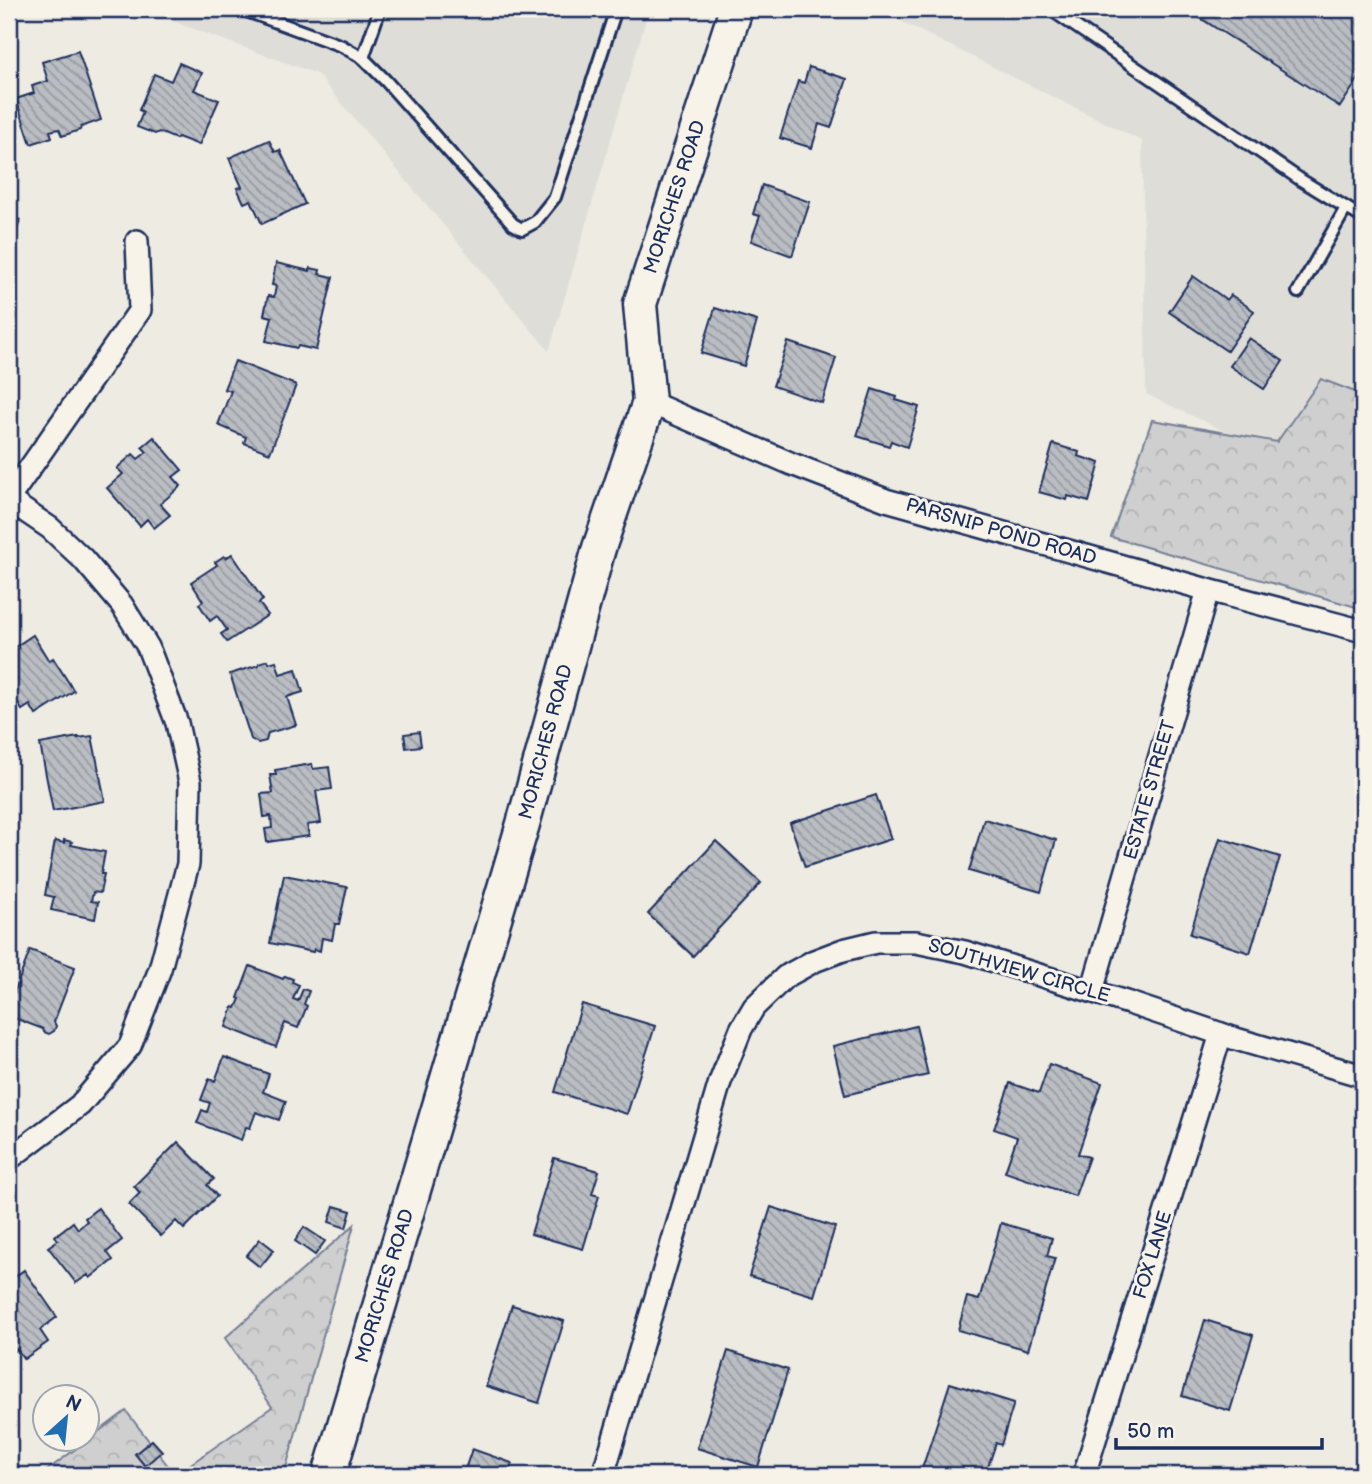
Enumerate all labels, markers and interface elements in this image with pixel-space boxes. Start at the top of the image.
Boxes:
street label: MORICHES ROAD [639,117,711,276]
street label: PARSNIP POND ROAD [903,494,1099,570]
street label: MORICHES ROAD [514,662,578,822]
street label: ESTATE STREET [1119,717,1181,862]
street label: SOUTHVIEW CIRCLE [926,934,1112,1008]
street label: MORICHES ROAD [351,1206,419,1366]
street label: FOX LANE [1129,1208,1177,1302]
north arrow [32,1382,102,1452]
text: N [61,1391,85,1418]
scale bar [1116,1407,1323,1451]
text: 50 m [1127,1419,1174,1444]

